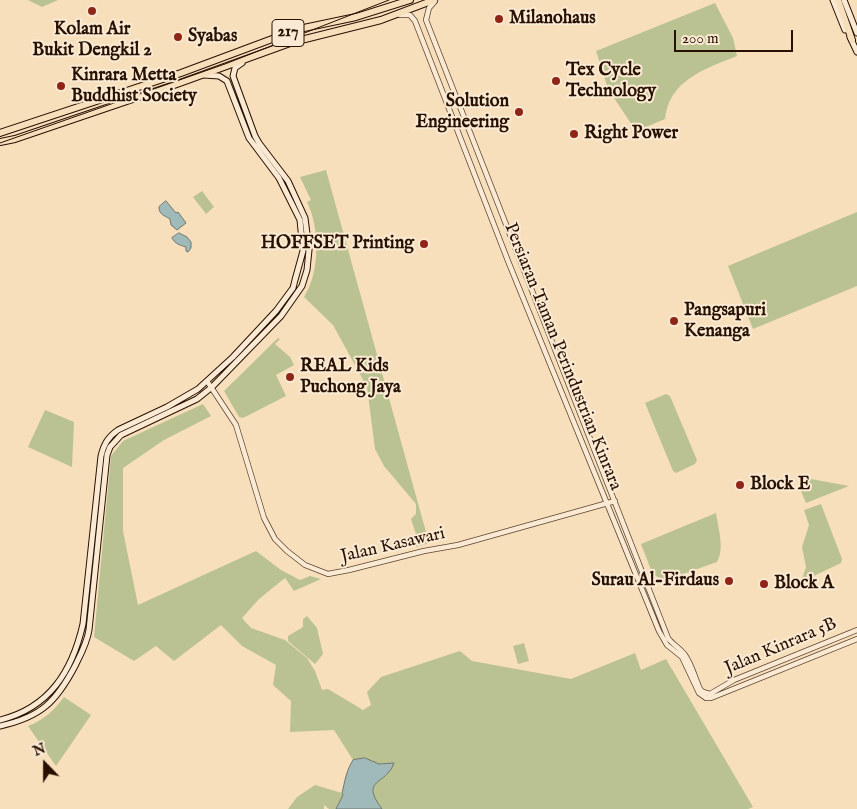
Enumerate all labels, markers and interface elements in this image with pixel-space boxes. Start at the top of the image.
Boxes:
marker: Kolam Air Bukit Dengkil 2 [86,5,98,17]
place label: Milanohaus [509,8,596,30]
marker: Milanohaus [493,13,505,25]
place label: Kolam Air Bukit Dengkil 2 [32,19,152,62]
road number: 217 [272,19,304,46]
scale bar [677,20,796,52]
place label: Syabas [188,26,237,48]
text: 200 m [682,29,719,48]
marker: Syabas [172,31,184,43]
place label: Tex Cycle Technology [566,60,656,102]
place label: Kinrara Metta Buddhist Society [71,65,197,108]
marker: Tex Cycle Technology [550,75,562,87]
marker: Kinrara Metta Buddhist Society [55,80,67,92]
place label: Solution Engineering [415,91,509,134]
marker: Solution Engineering [513,106,525,118]
place label: Right Power [584,123,678,145]
marker: Right Power [568,128,580,140]
street label: Persiaran Taman Perindustrian Kinrara [498,220,626,494]
place label: HOFFSET Printing [261,233,414,255]
marker: HOFFSET Printing [418,238,430,250]
place label: Pangsapuri Kenanga [684,300,766,342]
marker: Pangsapuri Kenanga [668,315,680,327]
place label: REAL Kids Puchong Jaya [300,356,401,398]
marker: REAL Kids Puchong Jaya [284,371,296,383]
place label: Block E [750,474,810,496]
marker: Block E [734,479,746,491]
street label: Jalan Kasawari [339,523,447,569]
place label: Surau Al-Firdaus [591,570,719,592]
place label: Block A [774,573,834,595]
marker: Surau Al-Firdaus [723,575,735,587]
marker: Block A [758,578,770,590]
street label: Jalan Kinrara 5B [722,614,840,680]
north arrow [20,739,70,789]
text: N [30,739,48,761]

